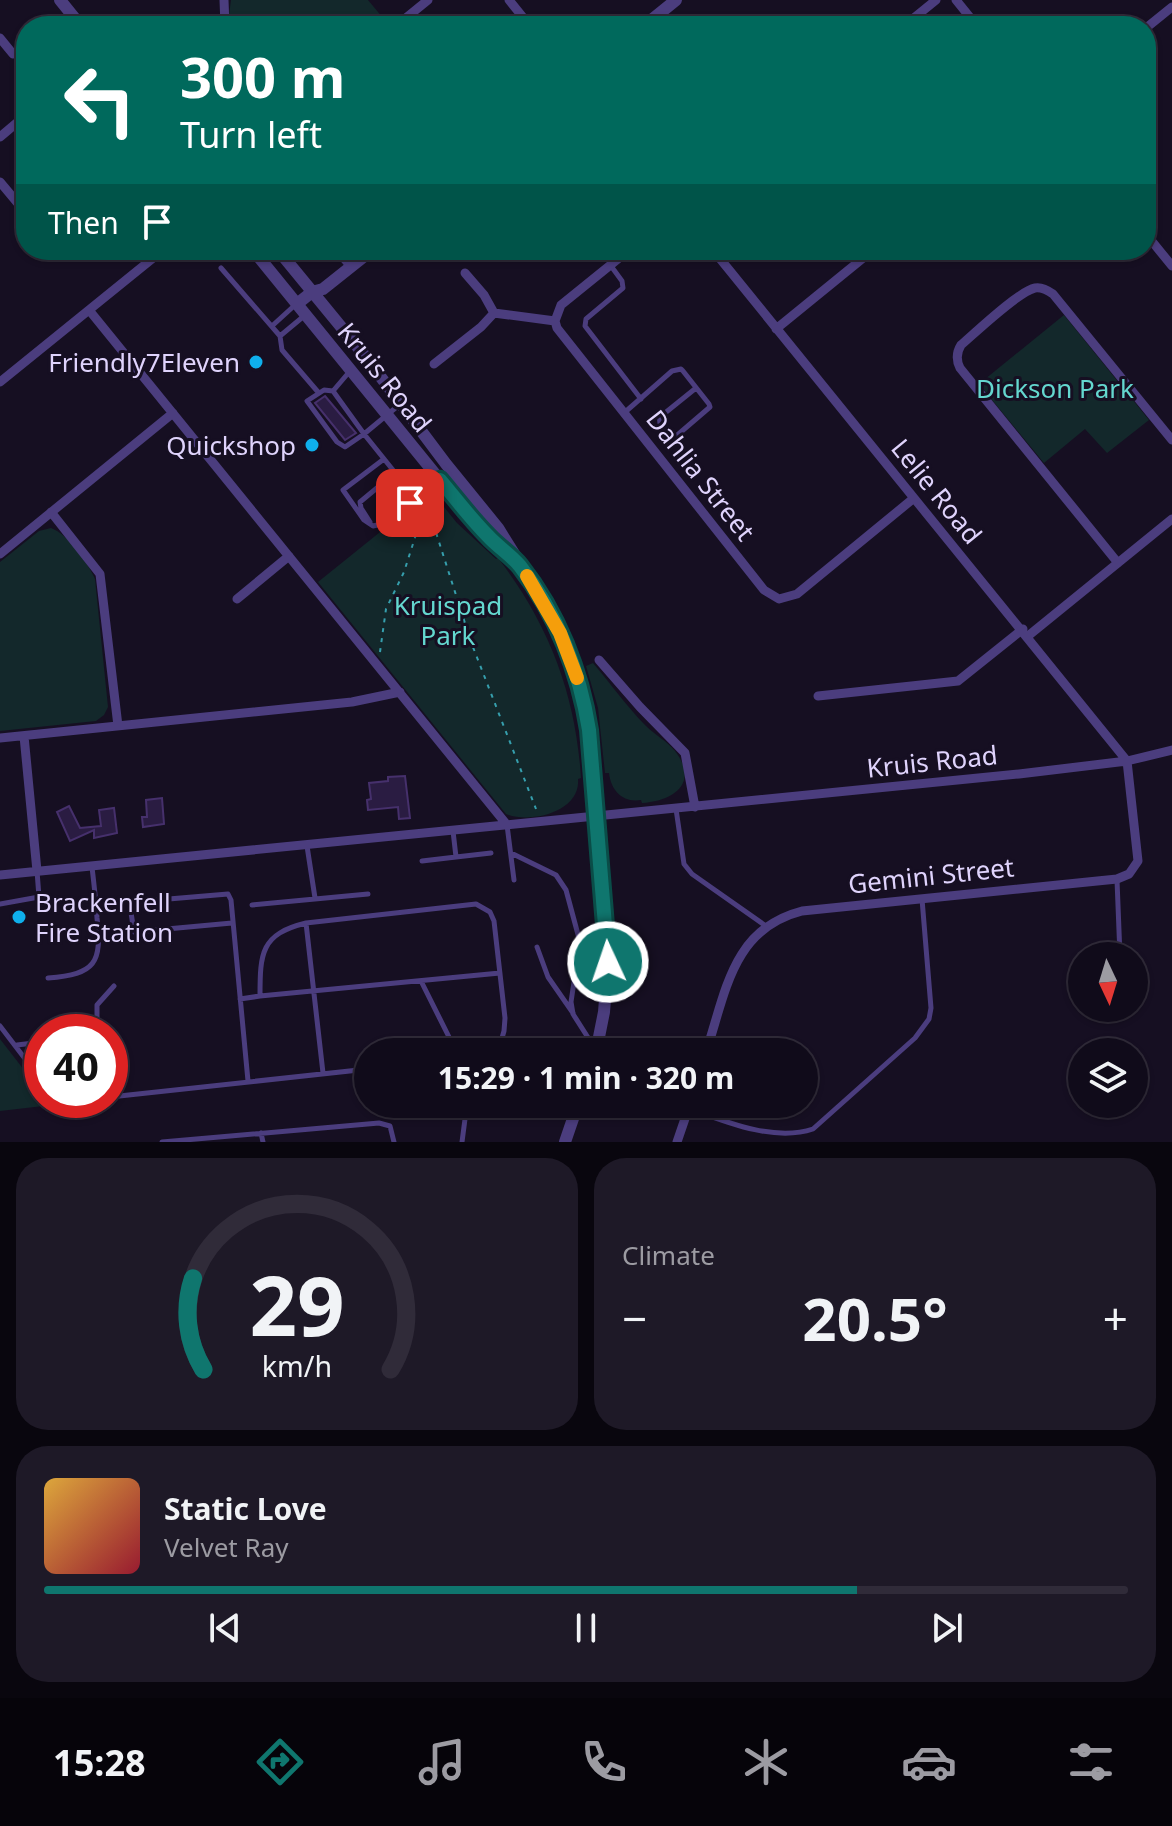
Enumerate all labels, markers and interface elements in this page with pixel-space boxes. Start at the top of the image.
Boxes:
text: 300 m [180,38,345,114]
icon: left [48,48,152,152]
text: Turn left [180,110,322,159]
icon: arrive [135,200,179,244]
text: Then [48,202,119,243]
street label: Kruis Road [330,315,440,439]
place label: Friendly7Eleven [48,344,240,380]
marker: Friendly7Eleven [247,353,265,371]
park label: Dickson Park [976,370,1134,406]
street label: Dahlia Street [638,402,764,548]
place label: Quickshop [166,427,296,463]
street label: Lelie Road [883,431,991,551]
marker: Quickshop [303,436,321,454]
pin [376,469,444,537]
icon: arrive [388,481,432,525]
park label: Kruispad Park [394,587,502,653]
street label: Kruis Road [865,736,999,786]
street label: Gemini Street [846,848,1016,902]
place label: Brackenfell Fire Station [35,884,173,950]
marker: Brackenfell Fire Station [10,908,28,926]
position arrow [566,920,650,1004]
north arrow [1068,942,1148,1022]
map controls [1068,942,1148,1118]
speed limit sign: 40 [24,1014,128,1118]
button: layers [1068,1038,1148,1118]
text: 15:29 · 1 min · 320 m [438,1057,734,1098]
text: Climate [622,1237,715,1273]
text: 29 [249,1247,345,1360]
text: 20.5° [802,1277,948,1359]
text: − [622,1288,647,1348]
text: + [1103,1288,1128,1348]
text: km/h [262,1346,332,1385]
text: Static Love [164,1488,327,1529]
text: Velvet Ray [164,1529,289,1565]
icon: previous [203,1606,247,1650]
icon: pause [564,1606,608,1650]
icon: next [925,1606,969,1650]
icon: directions [252,1734,308,1790]
icon: music [414,1734,470,1790]
icon: phone [576,1734,632,1790]
icon: climate [738,1734,794,1790]
icon: car [901,1734,957,1790]
icon: filters [1063,1734,1119,1790]
text: 15:28 [53,1738,146,1787]

